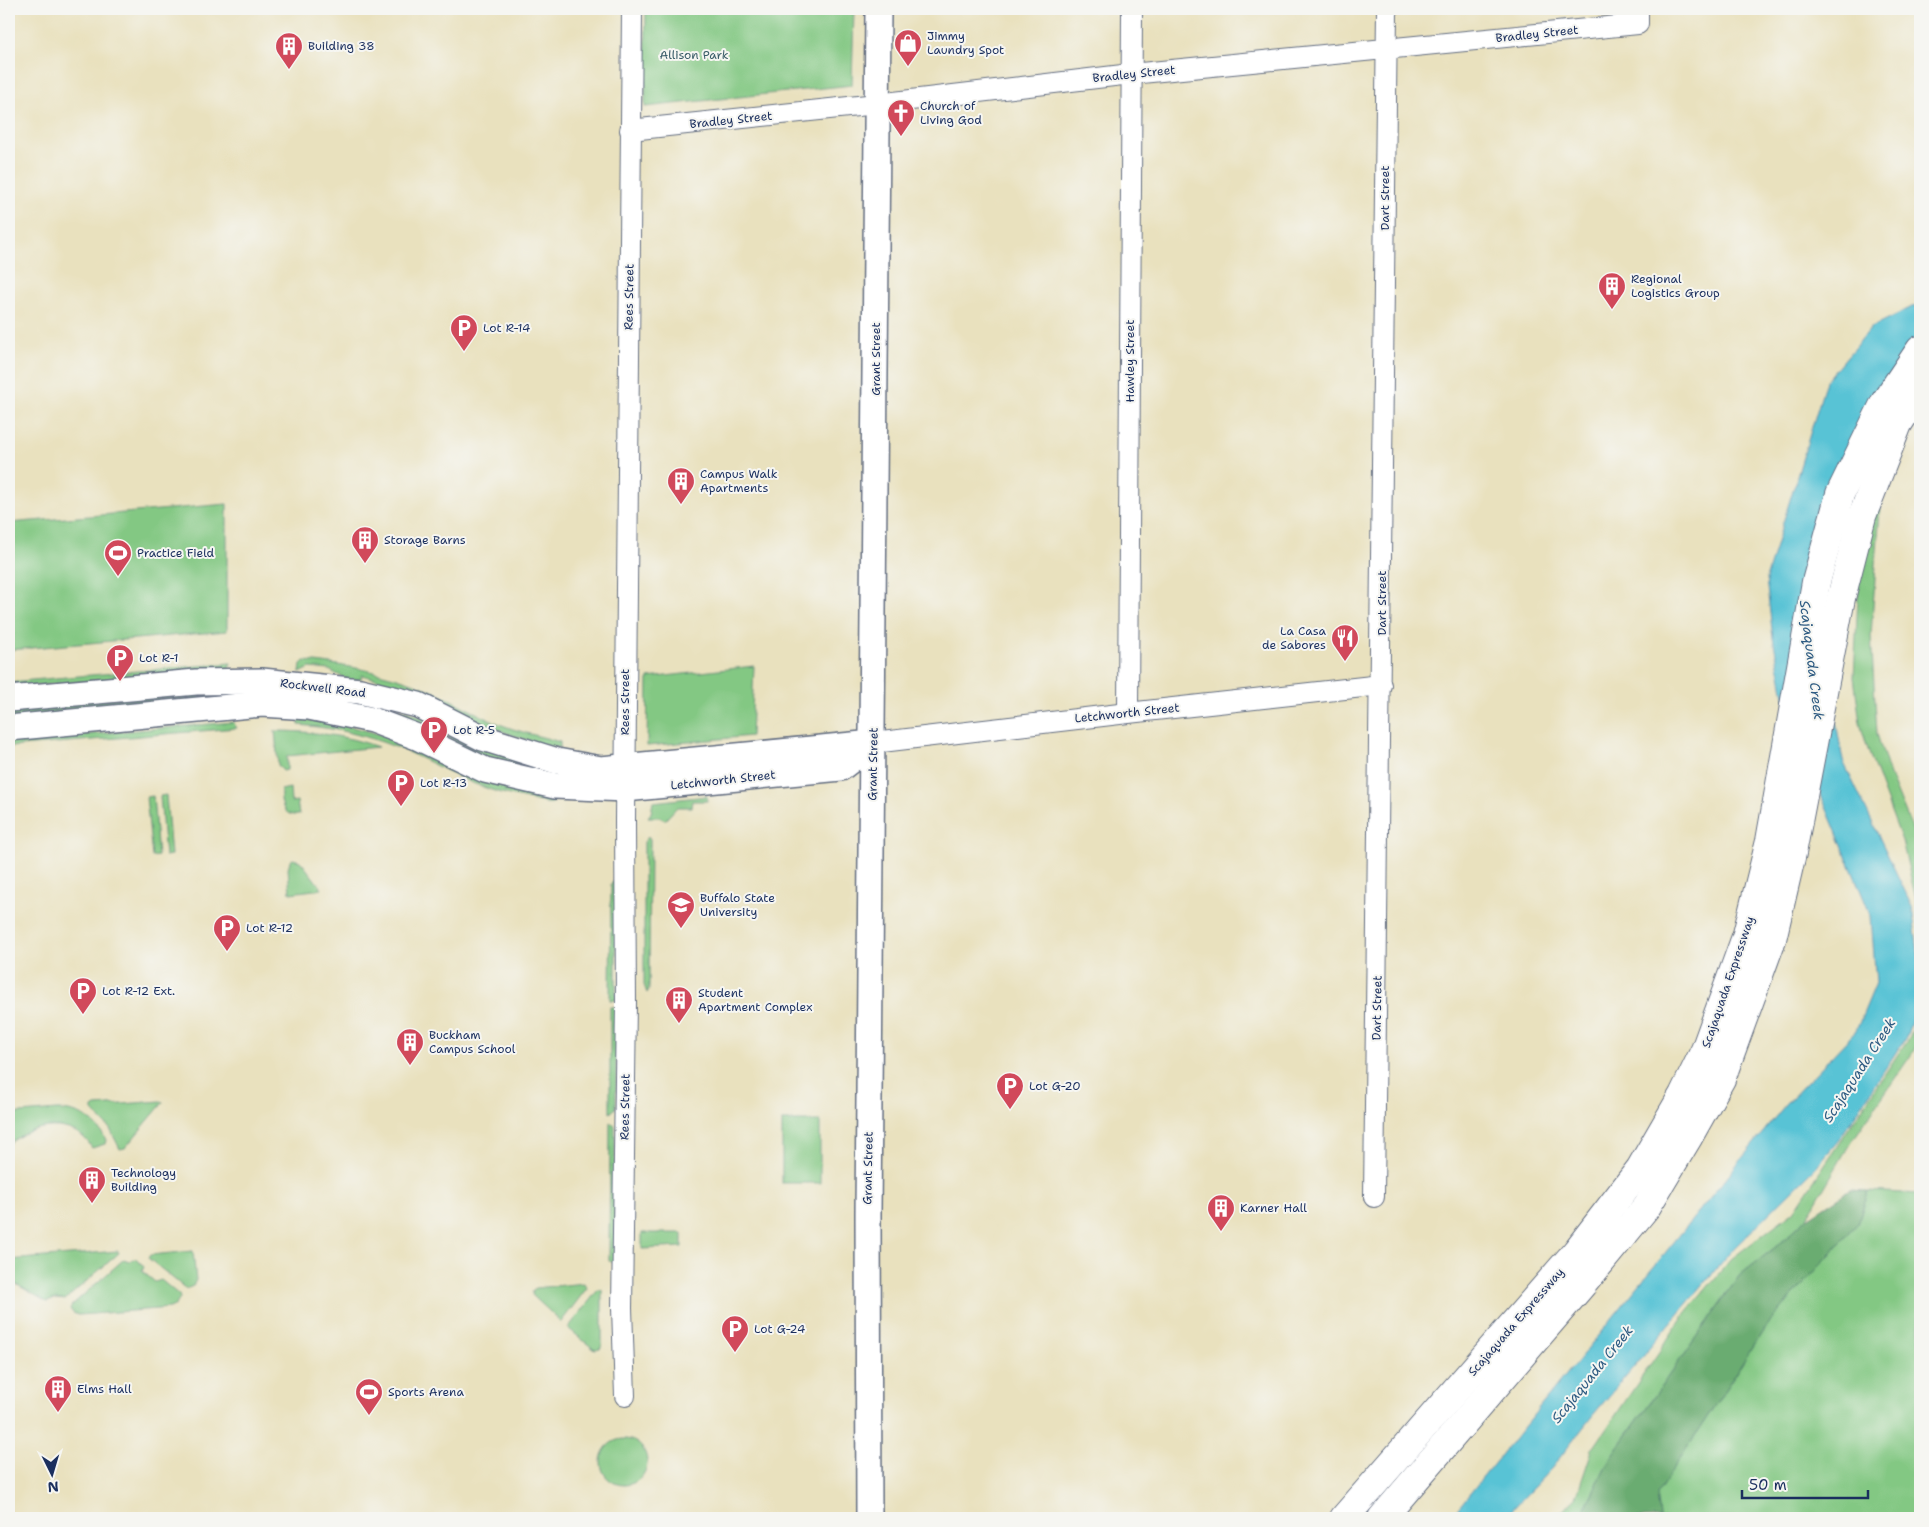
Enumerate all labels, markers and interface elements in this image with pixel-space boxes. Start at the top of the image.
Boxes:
street label: Bradley Street [1495,22,1579,46]
shop icon: Jimmy Laundry Spot [893,28,923,67]
place label: Jimmy Laundry Spot [927,28,1004,58]
building icon: Building 38 [274,31,304,70]
place label: Building 38 [308,38,375,54]
park label: Allison Park [659,47,729,63]
street label: Bradley Street [1092,62,1176,86]
church icon: Church of Living God [886,98,916,137]
place label: Church of Living God [920,98,982,128]
street label: Bradley Street [689,108,773,132]
street label: Dart Street [1377,166,1393,230]
street label: Rees Street [620,264,638,330]
building icon: Regional Logistics Group [1597,271,1627,310]
place label: Regional Logistics Group [1631,271,1720,301]
parking icon: Lot R-14 [449,313,479,352]
place label: Lot R-14 [483,320,530,336]
street label: Hawley Street [1122,320,1138,402]
street label: Grant Street [868,322,884,396]
building icon: Campus Walk Apartments [666,466,696,505]
place label: Campus Walk Apartments [700,466,778,496]
building icon: Storage Barns [350,525,380,564]
place label: Storage Barns [384,532,466,548]
sports icon: Practice Field [103,538,133,577]
place label: Practice Field [137,545,215,561]
street label: Dart Street [1374,571,1390,635]
water label: Scajaquada Creek [1796,599,1828,721]
place label: La Casa de Sabores [1262,623,1327,653]
restaurant icon: La Casa de Sabores [1330,623,1360,662]
parking icon: Lot R-1 [105,643,135,682]
place label: Lot R-1 [139,650,178,666]
street label: Rees Street [617,669,633,735]
street label: Rockwell Road [279,675,367,701]
street label: Letchworth Street [1074,700,1180,726]
parking icon: Lot R-5 [419,715,449,754]
place label: Lot R-5 [453,722,495,738]
street label: Grant Street [864,727,882,801]
street label: Letchworth Street [670,767,776,793]
parking icon: Lot R-13 [386,768,416,807]
place label: Lot R-13 [420,775,467,791]
school or university icon: Buffalo State University [666,890,696,929]
place label: Buffalo State University [700,890,775,920]
parking icon: Lot R-12 [212,913,242,952]
street label: Scajaquada Expressway [1698,914,1758,1050]
place label: Lot R-12 [246,920,293,936]
street label: Dart Street [1368,975,1386,1041]
parking icon: Lot R-12 Ext. [68,976,98,1015]
place label: Lot R-12 Ext. [102,983,175,999]
building icon: Student Apartment Complex [664,985,694,1024]
place label: Student Apartment Complex [698,985,813,1015]
water label: Scajaquada Creek [1819,1014,1899,1126]
building icon: Buckham Campus School [395,1027,425,1066]
place label: Buckham Campus School [429,1027,516,1057]
parking icon: Lot G-20 [995,1071,1025,1110]
street label: Rees Street [616,1074,634,1140]
place label: Lot G-20 [1029,1078,1081,1094]
street label: Grant Street [859,1131,877,1205]
building icon: Technology Building [77,1165,107,1204]
place label: Technology Building [111,1165,176,1195]
building icon: Karner Hall [1206,1193,1236,1232]
place label: Karner Hall [1240,1200,1307,1216]
street label: Scajaquada Expressway [1465,1264,1568,1379]
parking icon: Lot G-24 [720,1314,750,1353]
place label: Lot G-24 [754,1321,805,1337]
water label: Scajaquada Creek [1547,1321,1637,1427]
building icon: Elms Hall [43,1374,73,1413]
sports icon: Sports Arena [354,1377,384,1416]
place label: Elms Hall [77,1381,132,1397]
place label: Sports Arena [388,1384,464,1400]
north arrow [28,1450,78,1500]
scale bar [1742,1467,1868,1499]
text: 50 m [1749,1475,1787,1495]
text: N [47,1478,59,1496]

